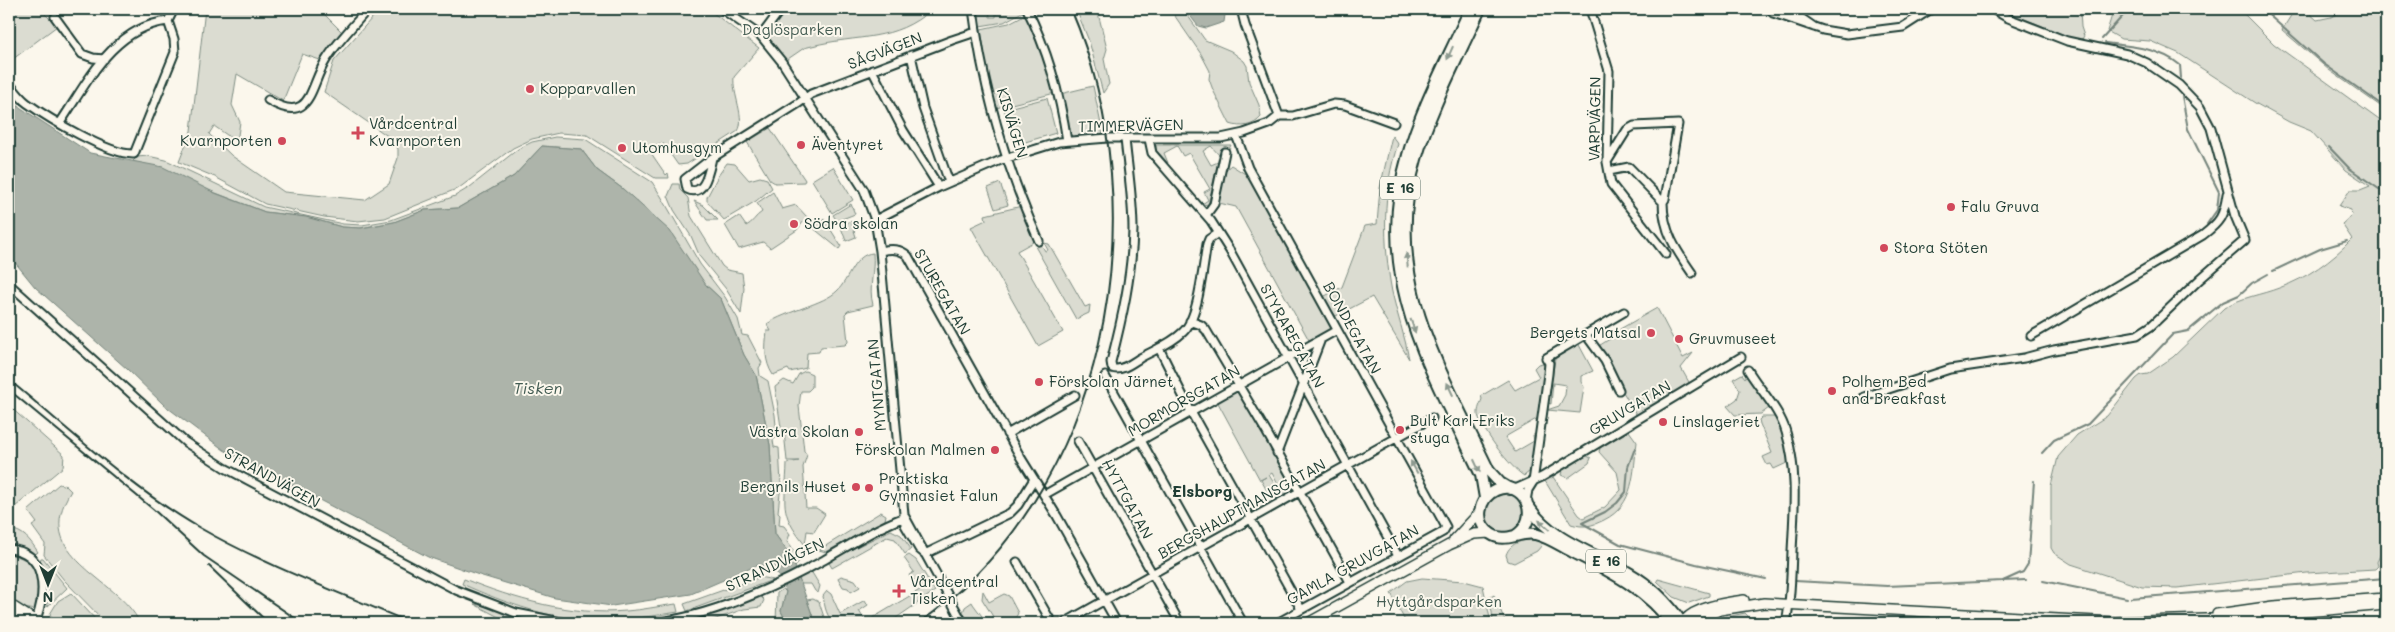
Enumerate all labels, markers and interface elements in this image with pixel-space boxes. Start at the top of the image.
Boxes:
park label: Daglösparken [742,19,842,39]
street label: SÅGVÄGEN [844,27,925,73]
one-way arrow [1446,46,1454,60]
street label: VARPVÄGEN [1583,76,1605,161]
place label: Kopparvallen [540,78,636,98]
marker: Kopparvallen [524,83,536,95]
street label: KISVÄGEN [993,85,1033,160]
place label: Vårdcentral Kvarnporten [369,113,461,150]
street label: TIMMERVÄGEN [1078,114,1184,136]
marker: Vårdcentral Kvarnporten [351,126,365,140]
place label: Kvarnporten [180,130,272,150]
place label: Äventyret [811,134,883,154]
marker: Kvarnporten [276,135,288,147]
place label: Utomhusgym [632,137,722,157]
marker: Äventyret [795,139,807,151]
marker: Utomhusgym [616,142,628,154]
road number: E 16 [1380,177,1420,200]
place label: Falu Gruva [1961,196,2040,216]
marker: Falu Gruva [1945,201,1957,213]
place label: Södra skolan [804,213,898,233]
marker: Södra skolan [788,218,800,230]
place label: Stora Stöten [1894,237,1988,257]
marker: Stora Stöten [1878,242,1890,254]
street label: STUREGATAN [910,245,976,338]
one-way arrow [1403,252,1411,268]
street label: BONDEGATAN [1319,278,1386,377]
street label: STYRAREGATAN [1256,280,1330,391]
one-way arrow [1410,319,1417,334]
place label: Bergets Matsal [1530,322,1641,342]
marker: Bergets Matsal [1645,327,1657,339]
place label: Gruvmuseet [1689,328,1776,348]
marker: Gruvmuseet [1673,333,1685,345]
street label: MYNTGATAN [862,338,890,432]
street label: MORMORSGATAN [1124,360,1243,440]
place label: Förskolan Järnet [1049,371,1174,391]
place label: Polhem Bed and Breakfast [1842,371,1946,408]
street label: GRUVGATAN [1585,375,1674,439]
marker: Förskolan Järnet [1033,376,1045,388]
water label: Tisken [514,377,563,398]
one-way arrow [1446,381,1455,396]
marker: Polhem Bed and Breakfast [1826,385,1838,397]
place label: Bult Karl-Eriks stuga [1410,410,1515,447]
place label: Linslageriet [1673,411,1760,431]
marker: Linslageriet [1657,416,1669,428]
place label: Västra Skolan [749,421,849,441]
marker: Bult Karl-Eriks stuga [1394,424,1406,436]
marker: Västra Skolan [853,426,865,438]
place label: Förskolan Malmen [855,439,985,459]
street label: STRANDVÄGEN [221,443,324,512]
marker: Förskolan Malmen [989,444,1001,456]
street label: BERGSHAUPTMANSGATAN [1154,454,1329,563]
street label: HYTTGATAN [1098,455,1158,542]
one-way arrow [1473,459,1481,473]
one-way arrow [1409,461,1418,474]
place label: Praktiska Gymnasiet Falun [879,468,998,505]
place label: Bergnils Huset [740,476,846,496]
district label: Elsborg [1172,480,1232,501]
marker: Bergnils Huset [850,481,862,493]
marker: Praktiska Gymnasiet Falun [863,482,875,494]
street label: GAMLA GRUVGATAN [1283,519,1422,609]
one-way arrow [1538,519,1551,530]
street label: STRANDVÄGEN [722,532,827,596]
road number: E 16 [1586,550,1626,572]
north arrow [22,560,72,610]
place label: Vårdcentral Tisken [910,571,999,608]
marker: Vårdcentral Tisken [892,584,906,598]
text: N [43,588,53,607]
park label: Hyttgårdsparken [1376,591,1502,611]

